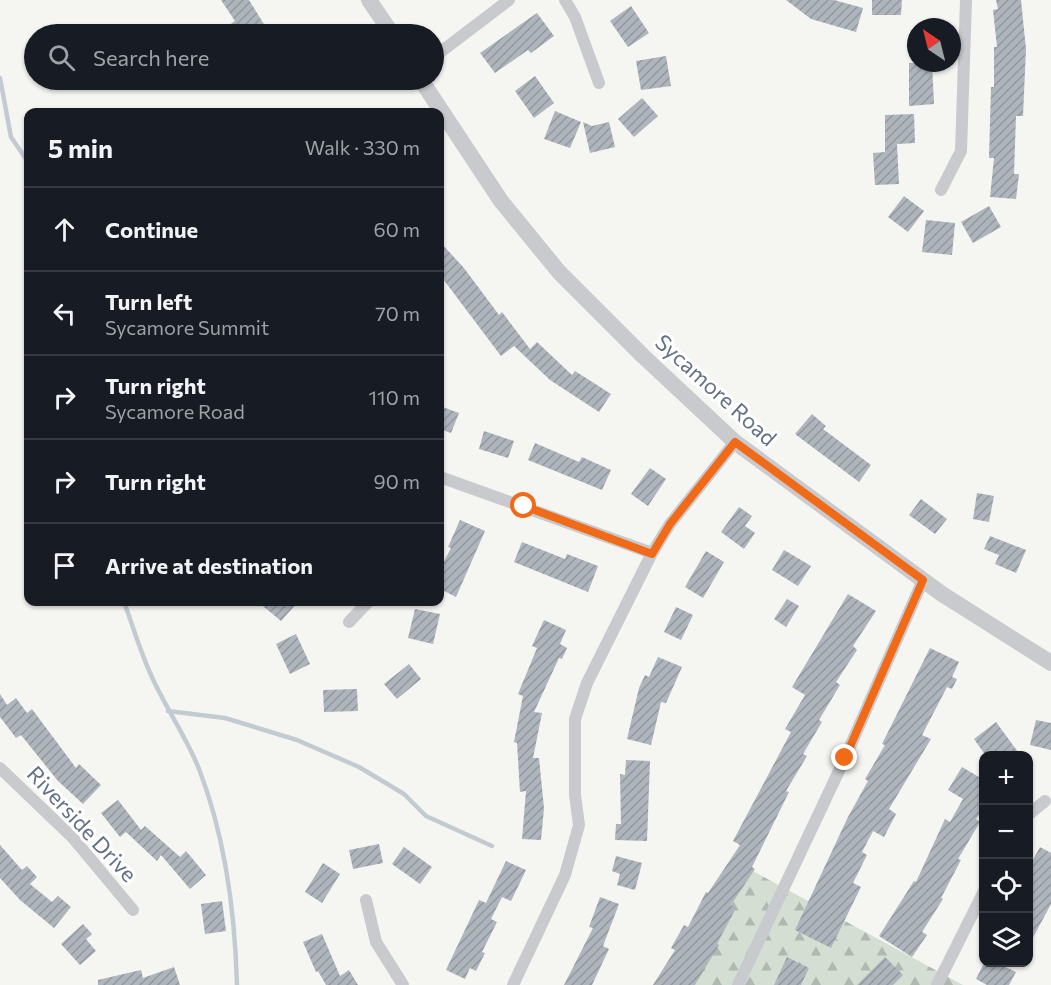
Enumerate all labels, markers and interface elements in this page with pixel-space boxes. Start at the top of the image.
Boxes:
north arrow [907,18,961,72]
search box [24,24,444,90]
icon: search [45,41,78,74]
text: Search here [93,44,209,71]
text: 5 min [48,132,113,163]
text: Walk · 330 m [305,135,420,159]
icon: ahead [48,213,81,246]
text: Continue [105,216,198,243]
text: 60 m [374,217,420,241]
text: Turn left [105,288,192,315]
icon: left [48,297,81,330]
text: 70 m [375,301,420,325]
text: Sycamore Summit [105,315,269,339]
street label: Sycamore Road [650,328,782,451]
text: Turn right [105,372,206,399]
icon: right [48,381,81,414]
text: 110 m [369,385,420,409]
text: Sycamore Road [105,399,245,423]
icon: right [48,465,81,498]
text: Turn right [105,468,206,495]
text: 90 m [374,469,420,493]
route start [510,492,536,518]
icon: arrive [48,549,81,582]
text: Arrive at destination [105,552,313,579]
route end [831,744,857,770]
map controls [979,751,1033,967]
button: + [979,751,1033,805]
street label: Riverside Drive [22,760,143,887]
button: − [979,805,1033,859]
button: locate [979,859,1033,913]
button: layers [979,913,1033,967]

